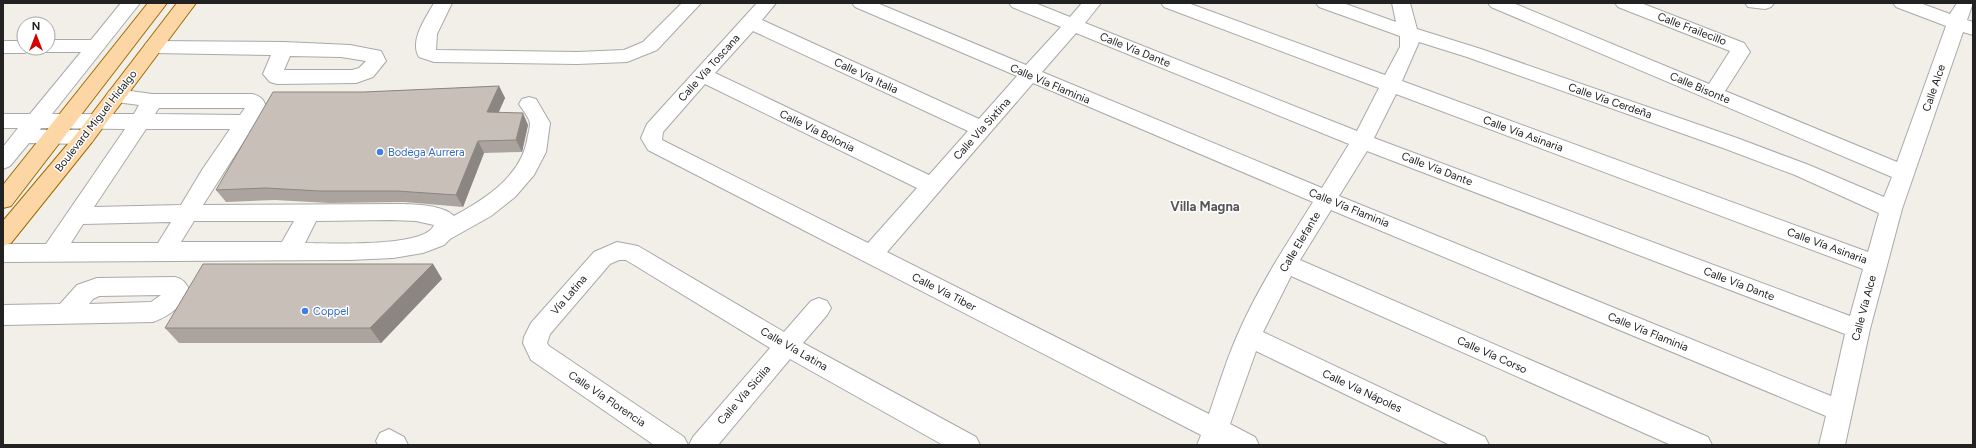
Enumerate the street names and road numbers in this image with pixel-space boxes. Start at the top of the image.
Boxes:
street label: Calle Frailecillo [1656,10,1728,48]
street label: Calle Vía Dante [1098,30,1172,70]
street label: Calle Vía Toscana [675,32,743,104]
street label: Calle Vía Italia [832,56,900,96]
street label: Calle Vía Flaminia [1008,61,1092,107]
street label: Calle Alce [1920,63,1948,113]
street label: Boulevard Miguel Hidalgo [52,68,140,174]
street label: Calle Bisonte [1668,69,1732,107]
street label: Calle Vía Cerdeña [1567,81,1653,121]
street label: Calle Vía Sixtina [951,95,1013,163]
street label: Calle Vía Bolonia [777,107,857,155]
street label: Calle Vía Asinaria [1481,113,1565,155]
street label: Calle Vía Dante [1400,149,1474,189]
street label: Calle Vía Flaminia [1307,186,1391,230]
street label: Calle Elefante [1277,210,1323,274]
street label: Calle Vía Asinaria [1785,225,1869,267]
street label: Calle Vía Dante [1702,264,1776,304]
street label: Calle Vía Tiber [910,270,979,314]
street label: Vía Latina [548,273,590,317]
street label: Calle Vía Alce [1849,274,1879,342]
street label: Calle Vía Flaminia [1606,310,1690,354]
street label: Calle Vía Latina [758,325,830,373]
street label: Calle Vía Corso [1455,334,1529,376]
street label: Calle Vía Sicilia [715,363,773,427]
street label: Calle Vía Nápoles [1320,367,1404,415]
street label: Calle Vía Florencia [566,368,648,430]

